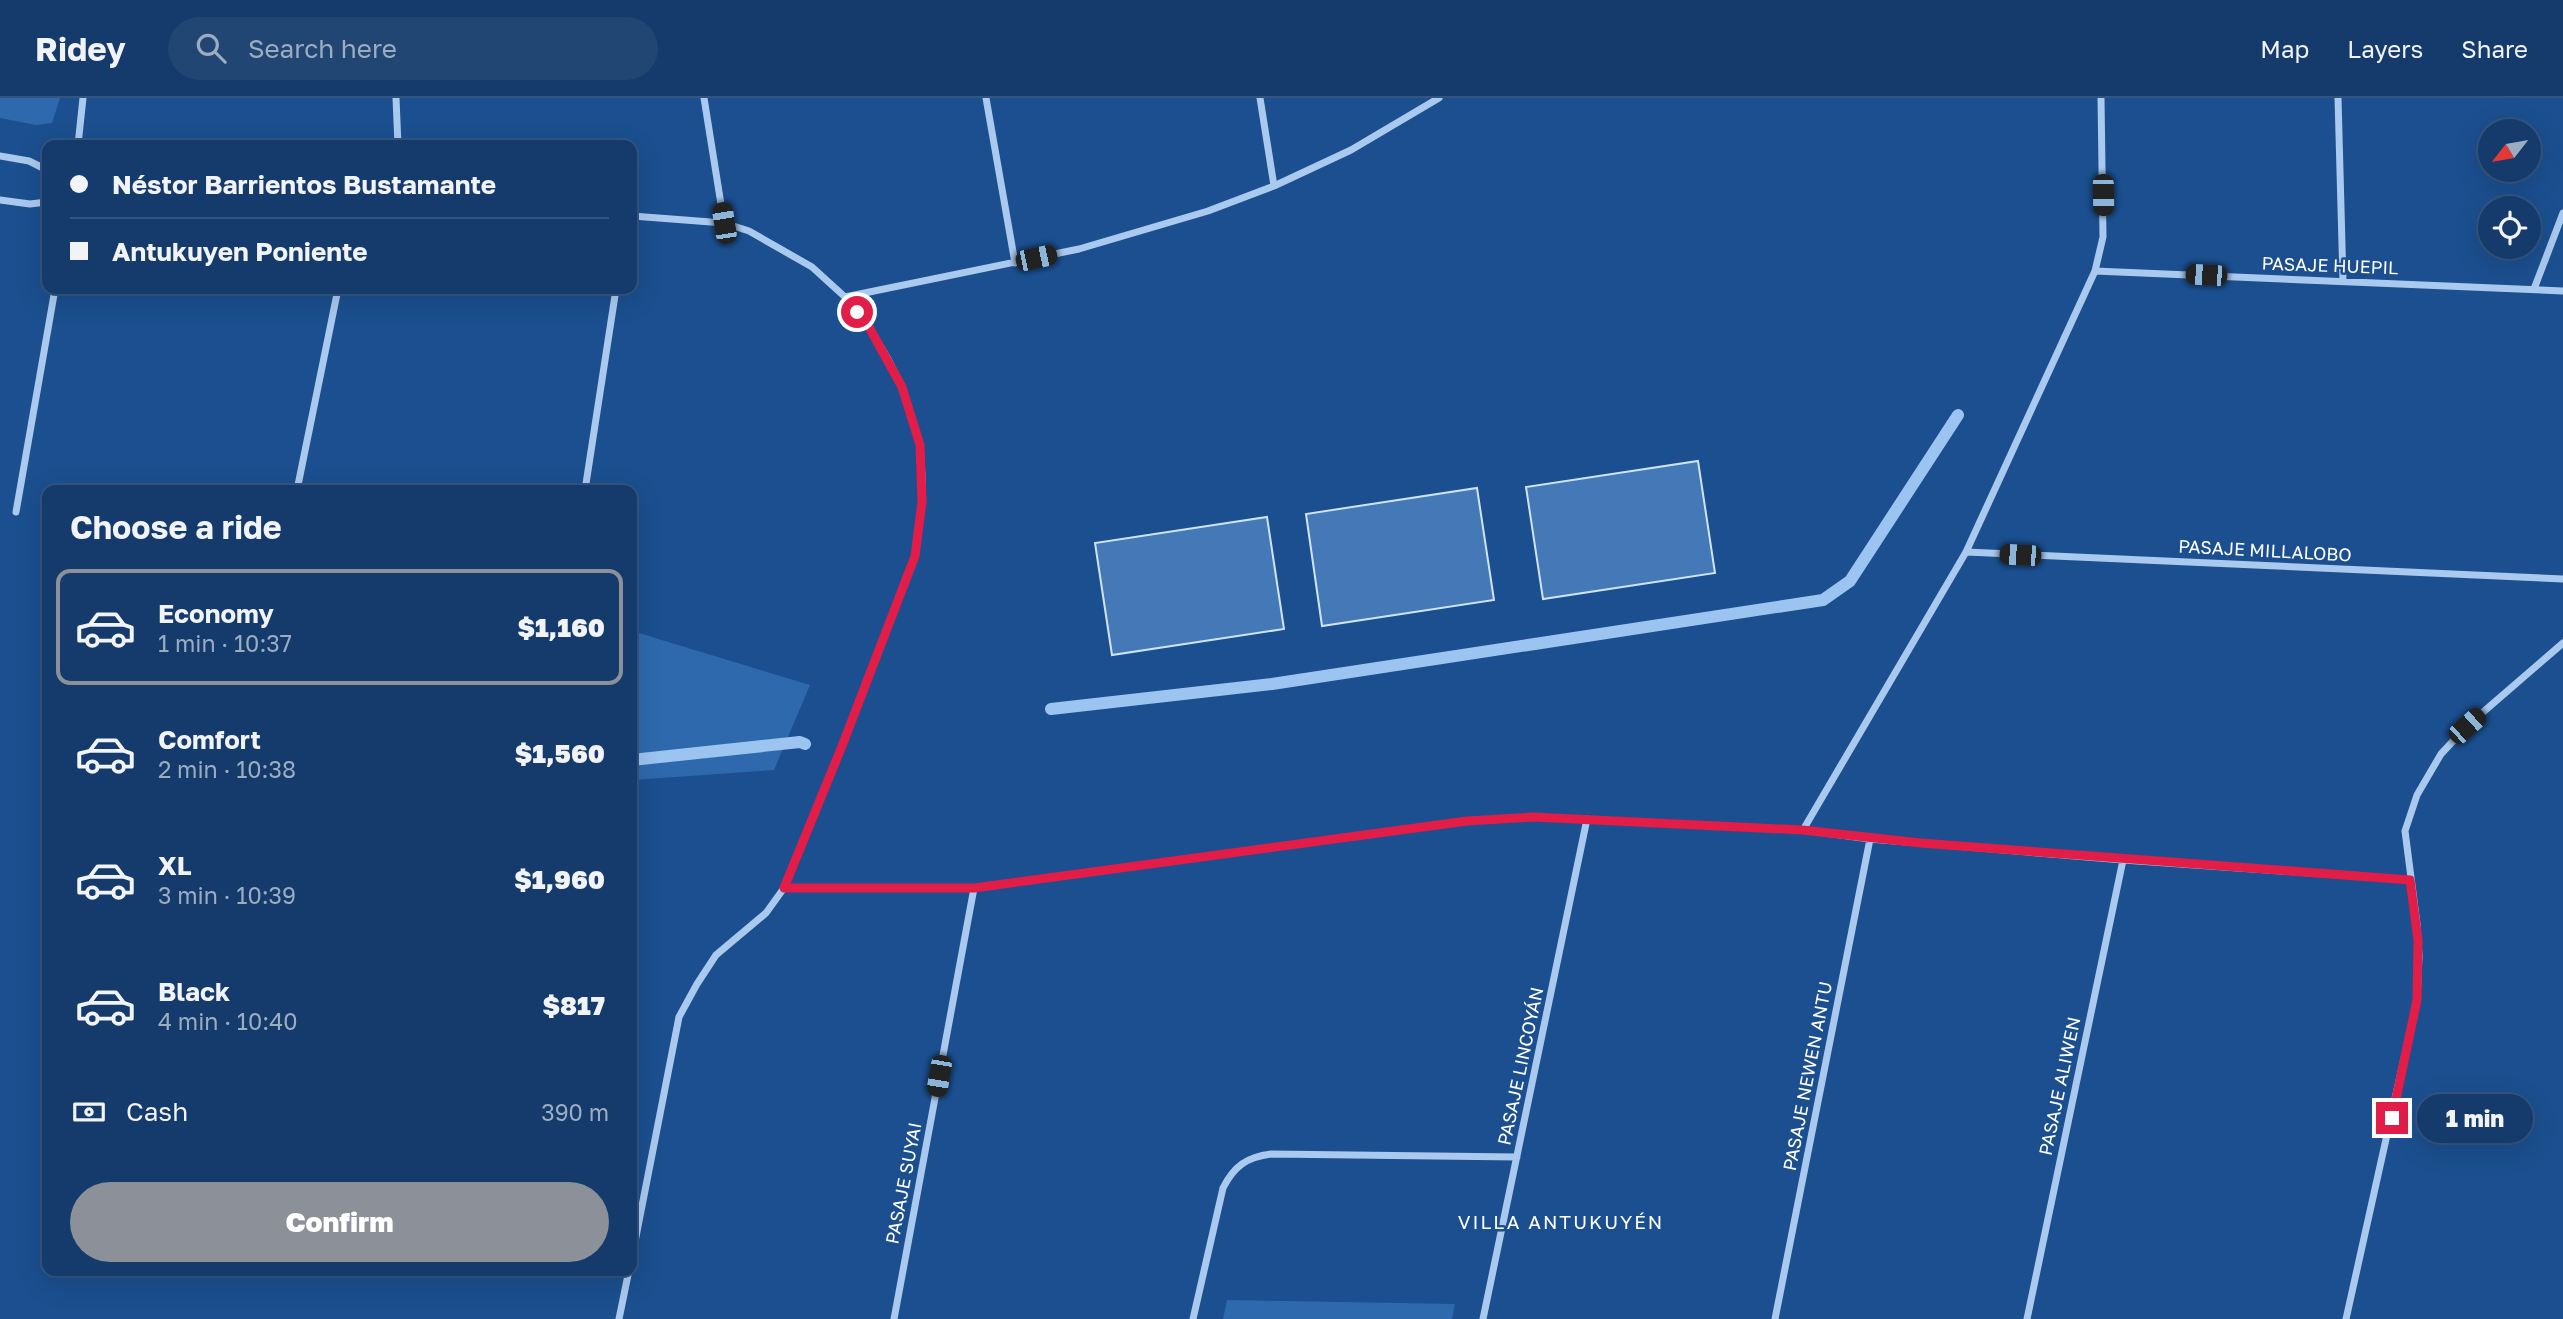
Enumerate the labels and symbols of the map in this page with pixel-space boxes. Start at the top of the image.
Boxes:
north arrow [2478,119,2541,182]
car [2093,174,2114,216]
car [711,201,738,245]
car [1014,243,1059,273]
street label: PASAJE HUEPIL [2261,252,2399,278]
car [2185,263,2228,287]
route start [841,296,873,328]
street label: PASAJE MILLALOBO [2178,534,2352,566]
car [1999,543,2042,567]
car [2445,704,2490,748]
street label: PASAJE NEWEN ANTU [1778,979,1836,1173]
street label: PASAJE LINCOYÁN [1492,985,1548,1147]
street label: PASAJE ALIWEN [2034,1015,2084,1157]
car [926,1053,953,1099]
callout: 1 min [2416,1094,2532,1142]
route end [2376,1102,2408,1134]
street label: PASAJE SUYAI [880,1120,926,1246]
district label: VILLA ANTUKUYÉN [1458,1210,1664,1233]

